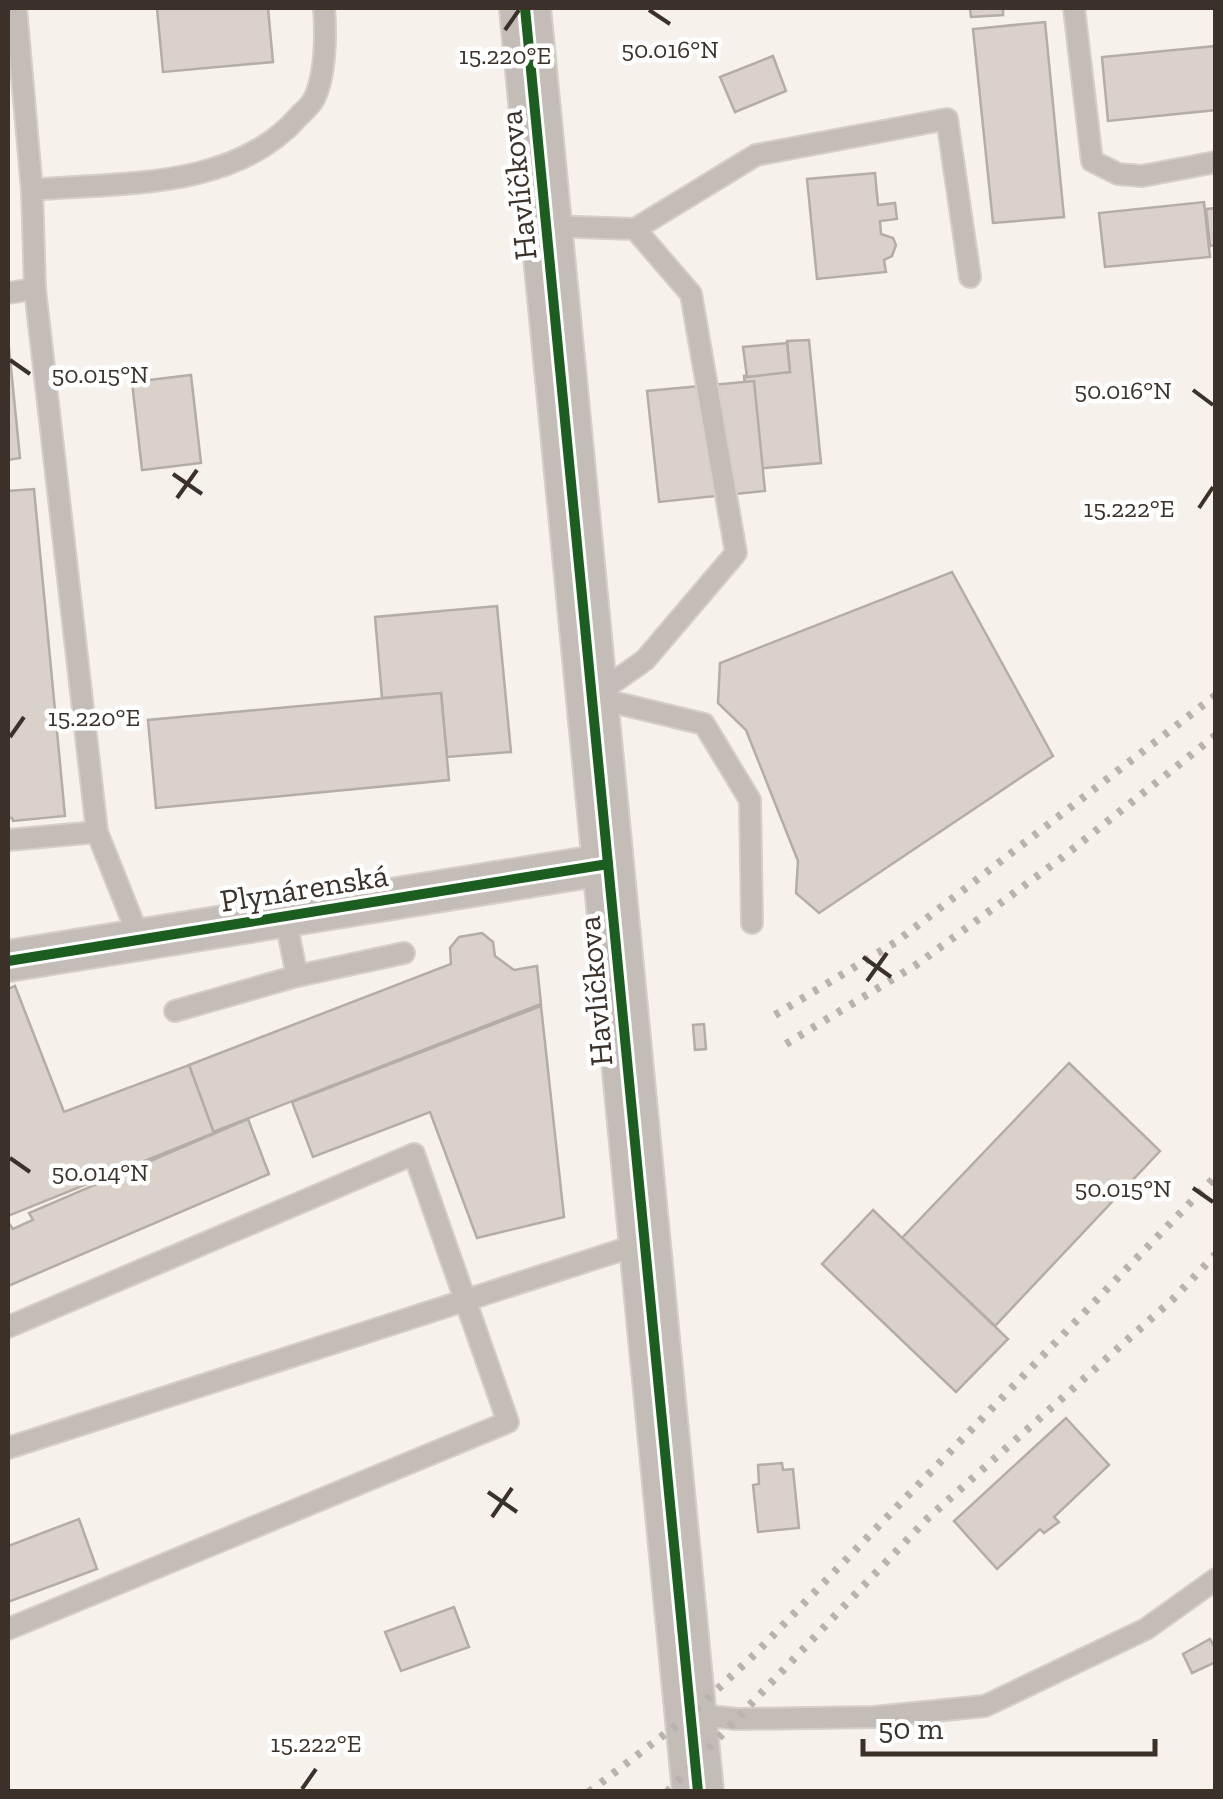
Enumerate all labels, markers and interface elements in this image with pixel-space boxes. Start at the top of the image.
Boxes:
text: 50.016°N [621,34,719,64]
text: 15.220°E [459,40,551,70]
street label: Havlíčkova [491,108,545,262]
text: 50.015°N [52,359,148,389]
text: 50.016°N [1074,375,1172,405]
text: 15.222°E [1084,493,1174,523]
text: 15.220°E [48,702,140,732]
street label: Plynárenská [217,856,391,920]
street label: Havlíčkova [570,914,620,1068]
text: 50.014°N [51,1157,149,1187]
text: 50.015°N [1075,1173,1171,1203]
scale bar [863,1694,1156,1756]
text: 50 m [878,1711,943,1747]
text: 15.222°E [271,1728,361,1758]

